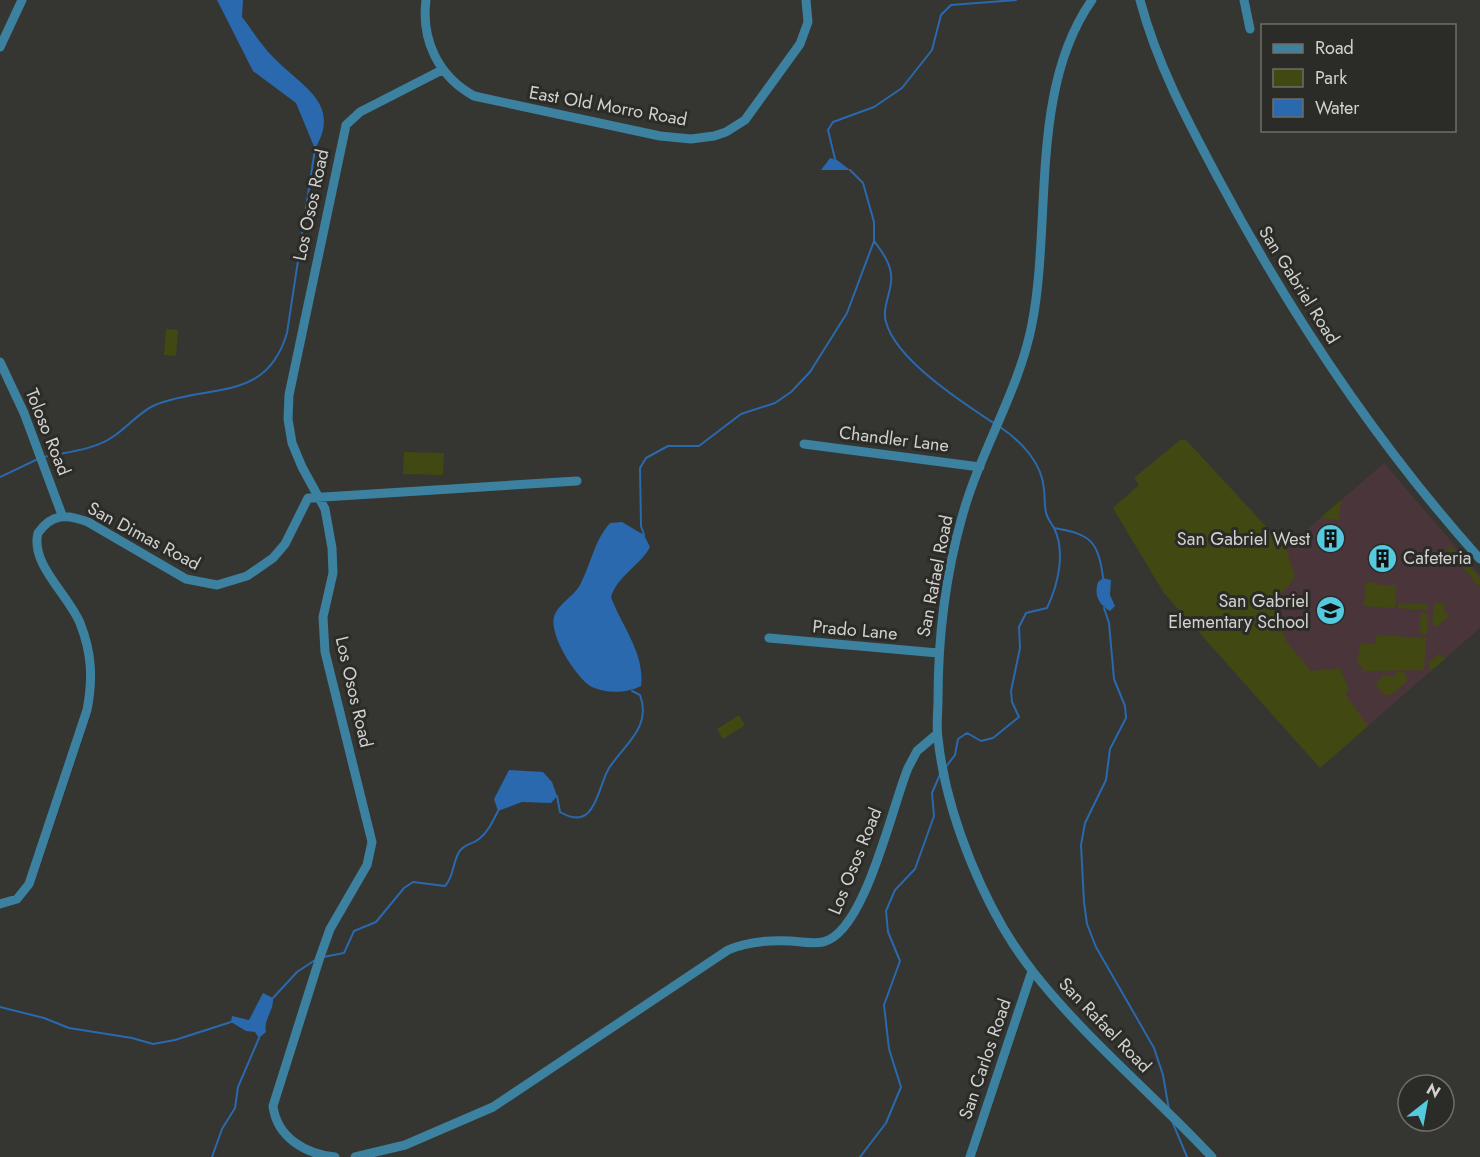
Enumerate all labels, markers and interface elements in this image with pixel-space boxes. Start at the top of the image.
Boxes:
legend [1261,24,1456,132]
text: Road [1315,35,1354,61]
text: Park [1315,65,1347,91]
street label: East Old Morro Road [527,79,689,133]
text: Water [1315,95,1360,121]
street label: Los Osos Road [286,147,336,263]
street label: San Gabriel Road [1252,221,1346,349]
street label: Toloso Road [19,385,77,479]
street label: Chandler Lane [838,419,950,459]
street label: San Dimas Road [83,495,205,577]
street label: San Rafael Road [910,513,960,639]
building icon: San Gabriel West [1315,523,1347,555]
place label: San Gabriel West [1177,526,1311,552]
building icon: Cafeteria [1366,542,1398,574]
place label: Cafeteria [1403,545,1472,571]
place label: San Gabriel Elementary School [1168,588,1309,635]
school or university icon: San Gabriel Elementary School [1314,595,1346,627]
street label: Prado Lane [811,613,899,647]
street label: Los Osos Road [329,634,379,750]
street label: Los Osos Road [822,804,888,918]
street label: San Rafael Road [1053,972,1157,1078]
street label: San Carlos Road [952,995,1018,1123]
north arrow [1396,1073,1456,1133]
text: N [1422,1077,1445,1104]

